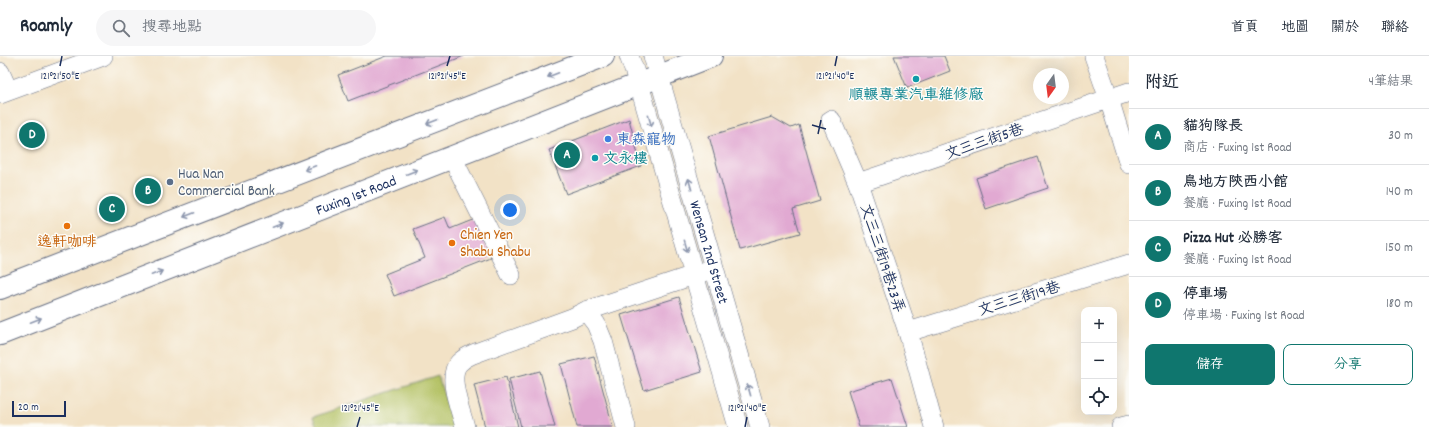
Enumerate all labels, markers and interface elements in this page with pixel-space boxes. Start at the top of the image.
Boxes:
search box [96,10,376,46]
text: Roamly [20,14,72,41]
icon: search [110,17,132,39]
text: 搜尋地點 [142,17,202,39]
text: 首頁 [1231,18,1259,38]
text: 地圖 [1281,18,1309,38]
text: 關於 [1331,18,1359,38]
text: 聯絡 [1381,18,1409,38]
north arrow [1033,68,1069,104]
text: 121°21'50"E [41,70,80,84]
text: 121°21'45"E [428,70,466,84]
text: 121°21'40"E [816,70,855,84]
one-way arrow [548,72,560,80]
text: 附近 [1145,72,1179,96]
text: 4筆結果 [1369,73,1413,92]
marker: 順輾專業汽車維修廠 [911,74,921,84]
place label: 順輾專業汽車維修廠 [848,85,984,107]
one-way arrow [647,114,654,127]
text: 貓狗隊長 [1183,116,1243,138]
one-way arrow [426,118,438,126]
street label: 文三三街5巷 [942,119,1027,167]
pin: D [19,120,45,150]
text: A [1154,127,1162,146]
text: 30 m [1388,127,1413,146]
place label: 東森寵物 [616,130,676,152]
marker: 東森寵物 [603,134,613,144]
text: 商店 · Fuxing 1st Road [1183,139,1292,158]
pin: A [554,140,580,170]
place label: 文永樓 [603,149,648,171]
marker: 文永樓 [590,153,600,163]
place label: Hua Nan Commercial Bank [178,164,275,203]
one-way arrow [305,165,317,173]
one-way arrow [406,168,418,176]
street label: Fuxing 1st Road [313,171,400,223]
text: 鳥地方陝西小館 [1183,172,1288,194]
pin: B [135,176,161,206]
marker: Hua Nan Commercial Bank [165,177,175,187]
one-way arrow [686,178,693,191]
text: B [1155,183,1161,202]
text: 140 m [1386,183,1413,202]
pin: C [99,194,125,224]
text: 餐廳 · Fuxing 1st Road [1183,195,1292,214]
street label: Wensan 2nd Street [682,198,733,307]
your location [500,200,520,220]
street label: 文三三街19巷23弄 [853,201,909,316]
one-way arrow [184,211,196,219]
marker: 逸軒咖啡 [62,221,72,231]
one-way arrow [272,221,284,229]
place label: Chien Yen Shabu Shabu [460,225,530,264]
text: Pizza Hut 必勝客 [1183,228,1283,250]
place label: 逸軒咖啡 [37,232,97,254]
marker: Chien Yen Shabu Shabu [447,238,457,248]
one-way arrow [683,239,690,252]
text: C [1155,239,1161,258]
text: 150 m [1385,239,1413,258]
text: 餐廳 · Fuxing 1st Road [1183,251,1292,270]
one-way arrow [151,268,163,276]
street label: 文三三街19巷 [976,277,1064,323]
text: 停車場 [1183,284,1228,306]
text: D [1155,295,1161,314]
text: 180 m [1386,295,1413,314]
map controls [1081,307,1117,415]
button: + [1081,307,1117,343]
text: 停車場 · Fuxing 1st Road [1183,307,1305,326]
one-way arrow [30,316,42,324]
button: − [1081,343,1117,379]
button: 儲存 [1145,344,1275,385]
button: 分享 [1283,344,1413,385]
button: locate [1081,379,1117,415]
one-way arrow [745,383,752,396]
scale bar [12,399,66,418]
text: 20 m [18,400,39,416]
text: 121°21'45"E [341,402,379,416]
text: 121°21'40"E [728,402,767,416]

